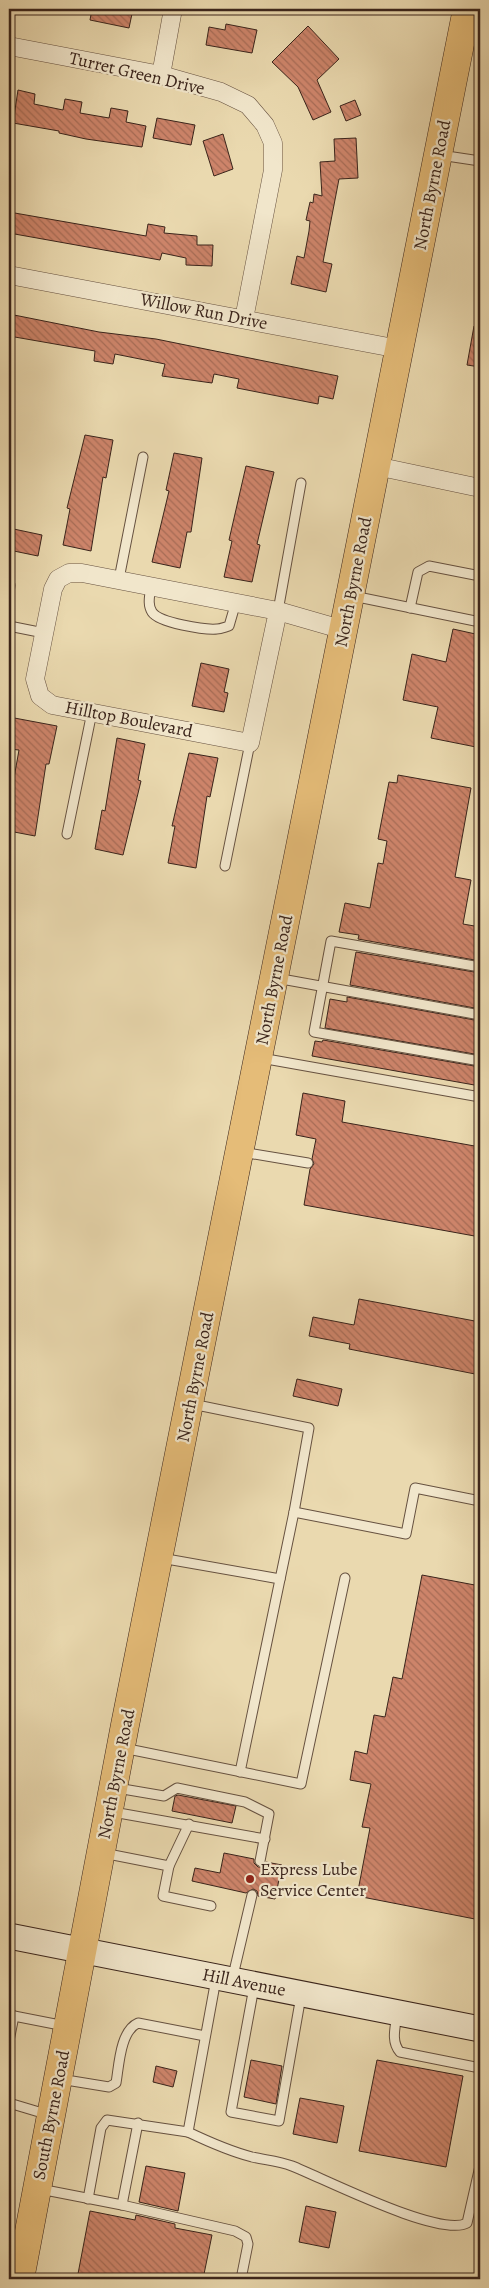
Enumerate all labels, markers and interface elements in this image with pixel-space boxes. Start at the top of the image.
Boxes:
street label: Turret Green Drive [67,46,207,100]
street label: North Byrne Road [408,118,456,252]
street label: Willow Run Drive [137,287,270,335]
street label: North Byrne Road [329,515,377,649]
street label: Hilltop Boulevard [63,695,195,743]
street label: North Byrne Road [250,913,298,1047]
street label: North Byrne Road [171,1310,219,1444]
street label: North Byrne Road [92,1707,140,1841]
place label: Express Lube Service Center [260,1857,366,1902]
marker: Express Lube Service Center [244,1873,256,1885]
street label: Hill Avenue [200,1962,288,2002]
street label: South Byrne Road [27,2048,75,2182]

